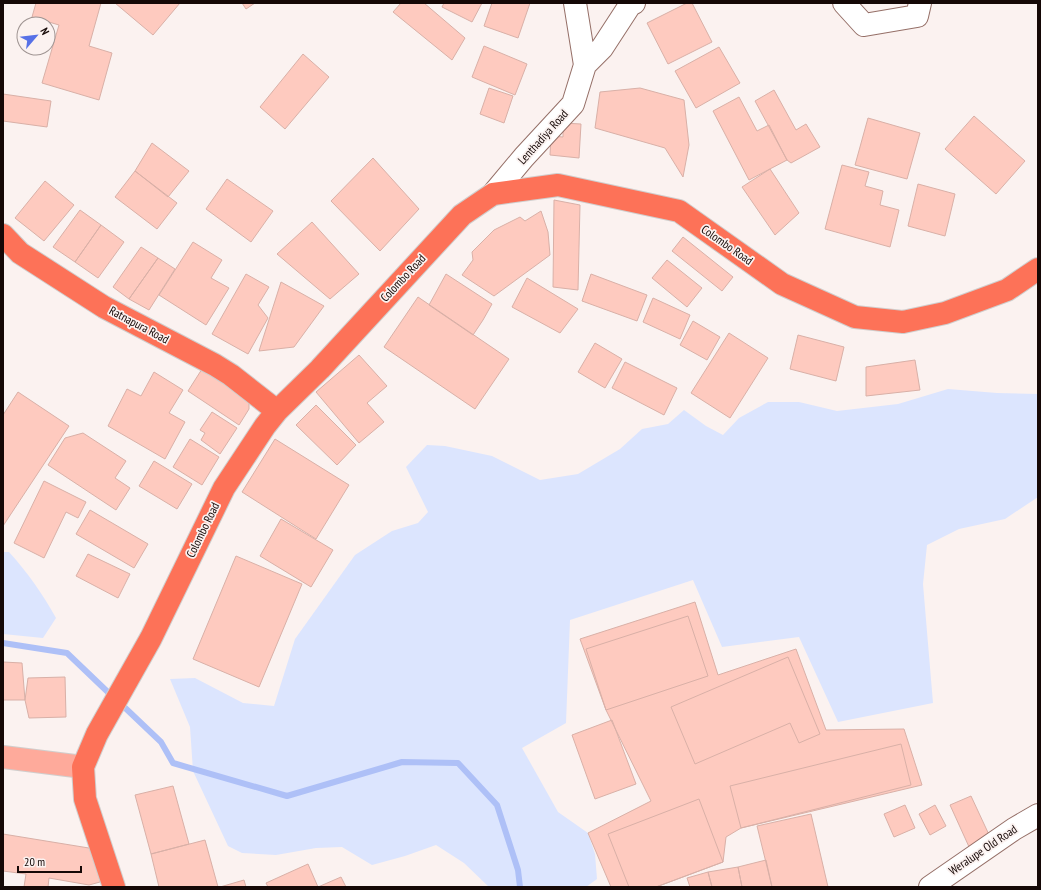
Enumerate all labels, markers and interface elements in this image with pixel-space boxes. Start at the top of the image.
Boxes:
north arrow [16,16,56,56]
text: N [37,25,52,37]
street label: Lenthadiya Road [514,106,571,167]
street label: Colombo Road [699,221,756,268]
street label: Colombo Road [377,251,428,305]
street label: Ratnapura Road [107,303,172,347]
street label: Colombo Road [183,500,222,560]
street label: Weralupe Old Road [946,821,1020,878]
scale bar [18,848,81,874]
text: 20 m [24,854,45,869]

